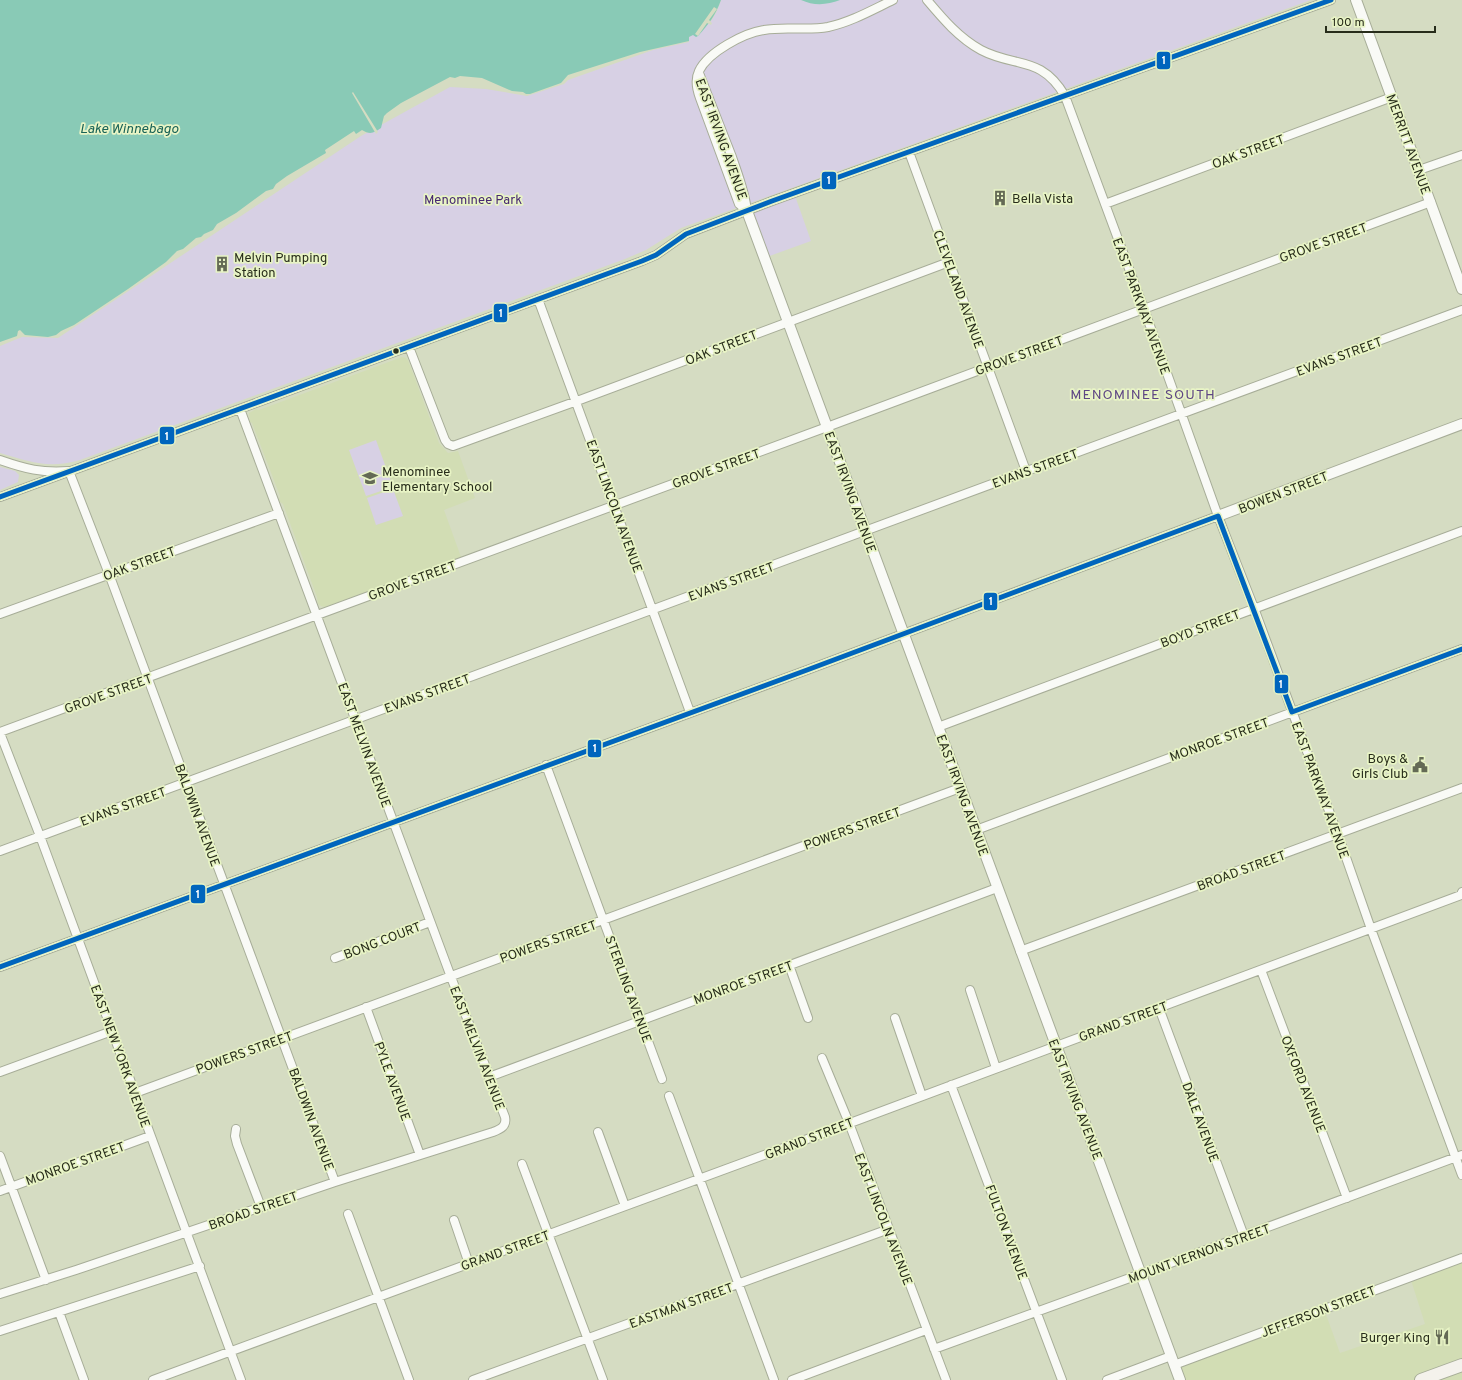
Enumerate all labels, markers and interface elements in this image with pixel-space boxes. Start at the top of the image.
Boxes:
scale bar [1326,8,1435,34]
text: 100 m [1332,15,1365,31]
line badge: 1 [1156,51,1171,70]
text: 1 [1162,54,1166,68]
street label: EAST IRVING AVENUE [691,77,750,203]
street label: MERRITT AVENUE [1382,92,1433,197]
water label: Lake Winnebago [80,121,179,138]
street label: OAK STREET [1210,132,1287,173]
line badge: 1 [821,171,837,190]
text: 1 [827,174,831,188]
building icon: Bella Vista [991,189,1009,207]
place label: Bella Vista [1012,192,1073,208]
park label: Menominee Park [424,193,522,209]
street label: GROVE STREET [1278,221,1370,267]
street label: CLEVELAND AVENUE [928,228,986,351]
street label: EAST PARKWAY AVENUE [1108,236,1172,377]
place label: Melvin Pumping Station [234,251,327,282]
building icon: Melvin Pumping Station [213,255,231,273]
line badge: 1 [493,303,508,323]
text: 1 [499,307,503,321]
street label: OAK STREET [683,328,760,370]
street label: GROVE STREET [974,334,1066,380]
street label: EVANS STREET [1295,335,1385,381]
unlabelled marker [391,346,401,356]
district label: MENOMINEE SOUTH [1070,387,1216,404]
line badge: 1 [159,426,175,445]
text: 1 [165,430,169,444]
street label: EAST IRVING AVENUE [820,430,879,556]
street label: EAST LINCOLN AVENUE [582,438,645,575]
street label: GROVE STREET [671,447,763,493]
street label: EVANS STREET [991,447,1081,493]
place label: Menominee Elementary School [382,465,492,496]
school or university icon: Menominee Elementary School [361,469,379,487]
street label: BOWEN STREET [1236,469,1331,518]
street label: OAK STREET [101,544,178,585]
street label: GROVE STREET [367,559,459,605]
street label: EVANS STREET [687,560,777,606]
line badge: 1 [983,592,998,611]
text: 1 [989,595,993,609]
street label: BOYD STREET [1159,607,1243,652]
street label: GROVE STREET [63,672,155,718]
street label: EVANS STREET [383,672,473,718]
line badge: 1 [1274,674,1289,694]
text: 1 [1279,678,1283,692]
street label: EAST MELVIN AVENUE [333,681,393,810]
street label: MONROE STREET [1168,715,1272,766]
street label: EAST PARKWAY AVENUE [1287,720,1351,861]
street label: EAST IRVING AVENUE [932,733,991,859]
line badge: 1 [587,739,602,758]
text: 1 [593,742,597,756]
place label: Boys & Girls Club [1352,752,1408,783]
public building icon: Boys & Girls Club [1411,756,1429,774]
street label: BALDWIN AVENUE [170,762,222,869]
street label: EVANS STREET [79,785,169,831]
street label: POWERS STREET [802,805,903,855]
street label: BROAD STREET [1195,848,1288,895]
line badge: 1 [190,884,206,904]
text: 1 [196,888,200,902]
street label: POWERS STREET [498,918,599,968]
street label: BONG COURT [342,920,424,964]
street label: STERLING AVENUE [600,934,654,1045]
street label: MONROE STREET [692,958,796,1009]
street label: EAST NEW YORK AVENUE [86,983,152,1130]
street label: EAST MELVIN AVENUE [445,984,507,1113]
street label: GRAND STREET [1077,999,1170,1046]
street label: POWERS STREET [194,1029,295,1079]
street label: OXFORD AVENUE [1276,1034,1328,1136]
street label: EAST IRVING AVENUE [1044,1037,1105,1162]
street label: PYLE AVENUE [369,1040,413,1123]
street label: BALDWIN AVENUE [284,1066,336,1173]
street label: DALE AVENUE [1177,1080,1221,1165]
street label: GRAND STREET [763,1116,856,1164]
street label: MONROE STREET [24,1139,128,1190]
street label: EAST LINCOLN AVENUE [850,1151,915,1288]
street label: FULTON AVENUE [980,1183,1030,1282]
street label: BROAD STREET [207,1189,300,1235]
street label: MOUNT VERNON STREET [1127,1222,1273,1288]
street label: GRAND STREET [459,1228,552,1275]
street label: EASTMAN STREET [628,1281,736,1333]
street label: JEFFERSON STREET [1259,1284,1378,1342]
restaurant icon: Burger King [1433,1328,1451,1346]
place label: Burger King [1360,1331,1430,1347]

